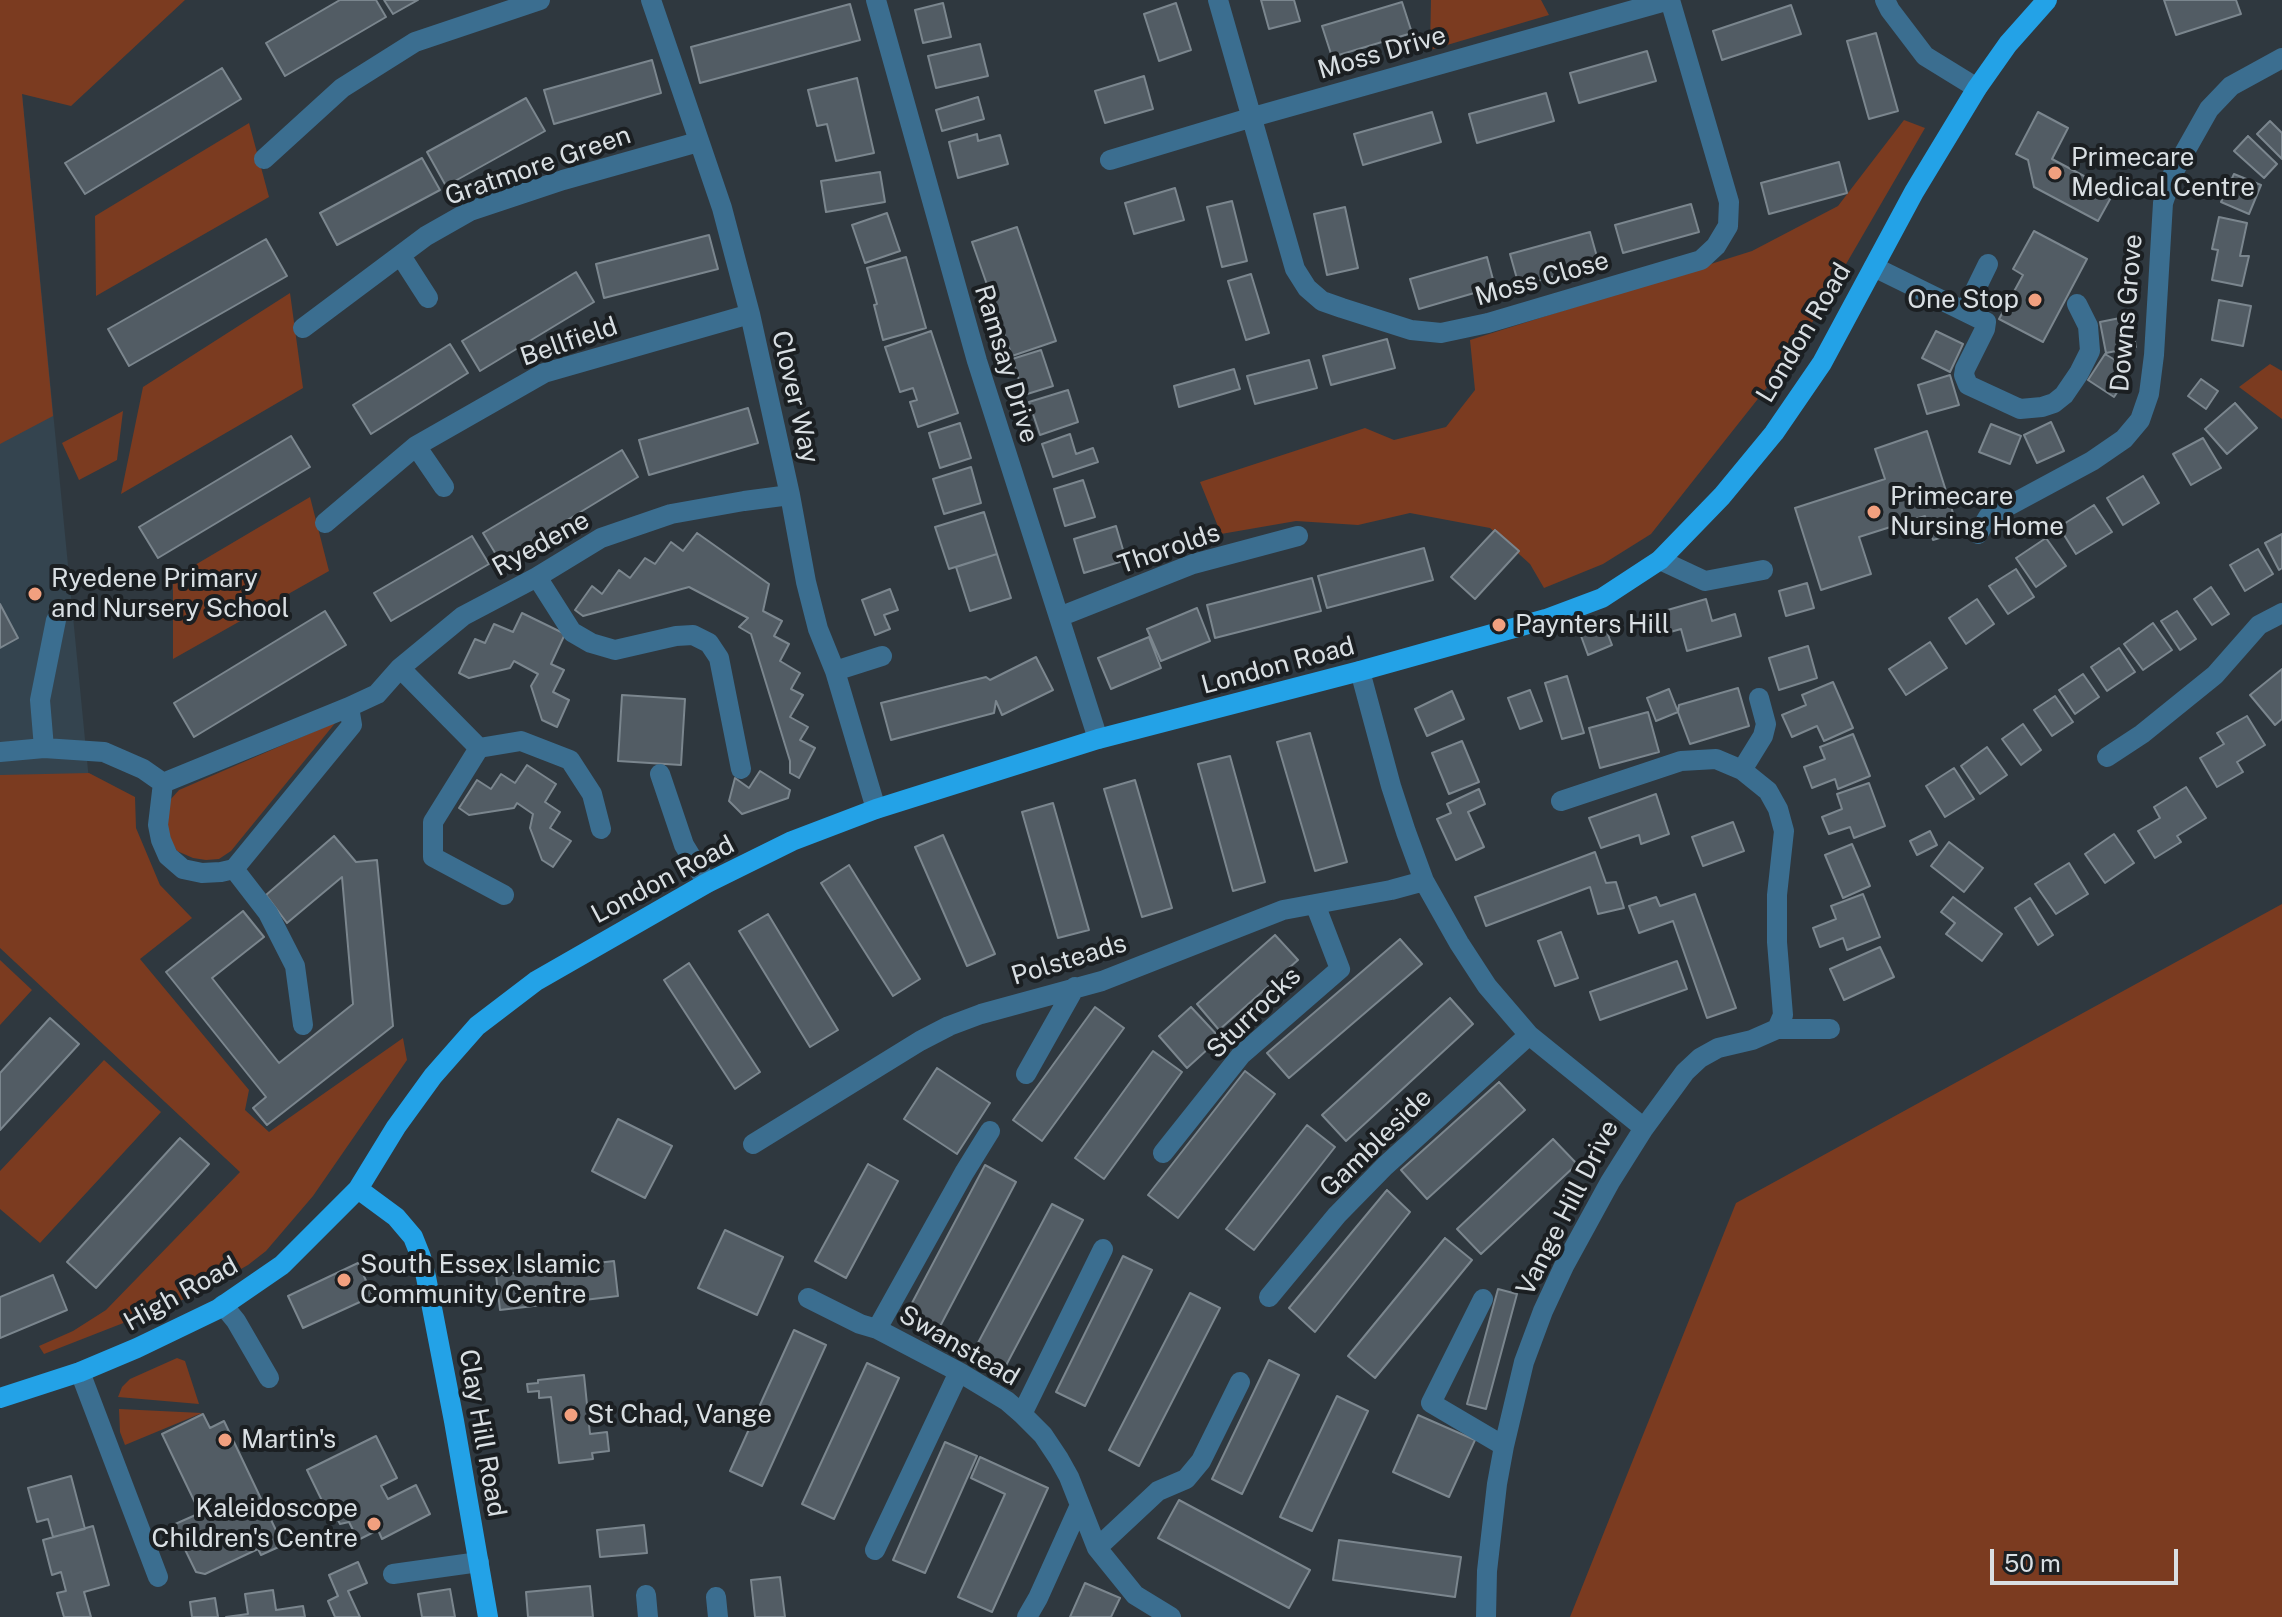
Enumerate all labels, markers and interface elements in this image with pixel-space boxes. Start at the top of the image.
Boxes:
street label: Moss Drive [1314,20,1450,86]
street label: Gratmore Green [441,120,635,212]
place label: Primecare Medical Centre [2071,142,2255,204]
marker: Primecare Medical Centre [2046,164,2064,182]
street label: Downs Grove [2105,233,2149,393]
street label: Moss Close [1472,245,1612,313]
street label: London Road [1750,258,1858,408]
street label: Ramsay Drive [967,281,1045,447]
place label: One Stop [1907,284,2019,316]
marker: One Stop [2026,291,2044,309]
street label: Bellfield [516,311,622,373]
street label: Clover Way [765,328,825,466]
place label: Primecare Nursing Home [1890,481,2064,542]
marker: Primecare Nursing Home [1865,503,1883,521]
street label: Ryedene [487,505,595,583]
street label: Thorolds [1114,517,1224,581]
place label: Ryedene Primary and Nursery School [51,563,289,624]
marker: Ryedene Primary and Nursery School [26,585,44,603]
place label: Paynters Hill [1515,609,1670,641]
marker: Paynters Hill [1490,616,1508,634]
street label: London Road [1198,631,1358,701]
street label: London Road [586,829,740,931]
street label: Polsteads [1008,928,1130,992]
street label: Sturrocks [1201,961,1307,1065]
street label: Gambleside [1314,1082,1438,1204]
street label: Vange Hill Drive [1510,1115,1626,1301]
place label: South Essex Islamic Community Centre [360,1249,601,1310]
street label: High Road [119,1250,243,1338]
marker: South Essex Islamic Community Centre [335,1271,353,1289]
street label: Swanstead [893,1299,1025,1393]
street label: Clay Hill Road [452,1347,512,1519]
place label: St Chad, Vange [587,1399,772,1431]
marker: St Chad, Vange [562,1406,580,1424]
place label: Martin's [241,1424,336,1456]
marker: Martin's [216,1431,234,1449]
place label: Kaleidoscope Children's Centre [152,1493,358,1554]
marker: Kaleidoscope Children's Centre [365,1515,383,1533]
scale bar [1994,1533,2182,1583]
text: 50 m [2004,1549,2061,1577]

